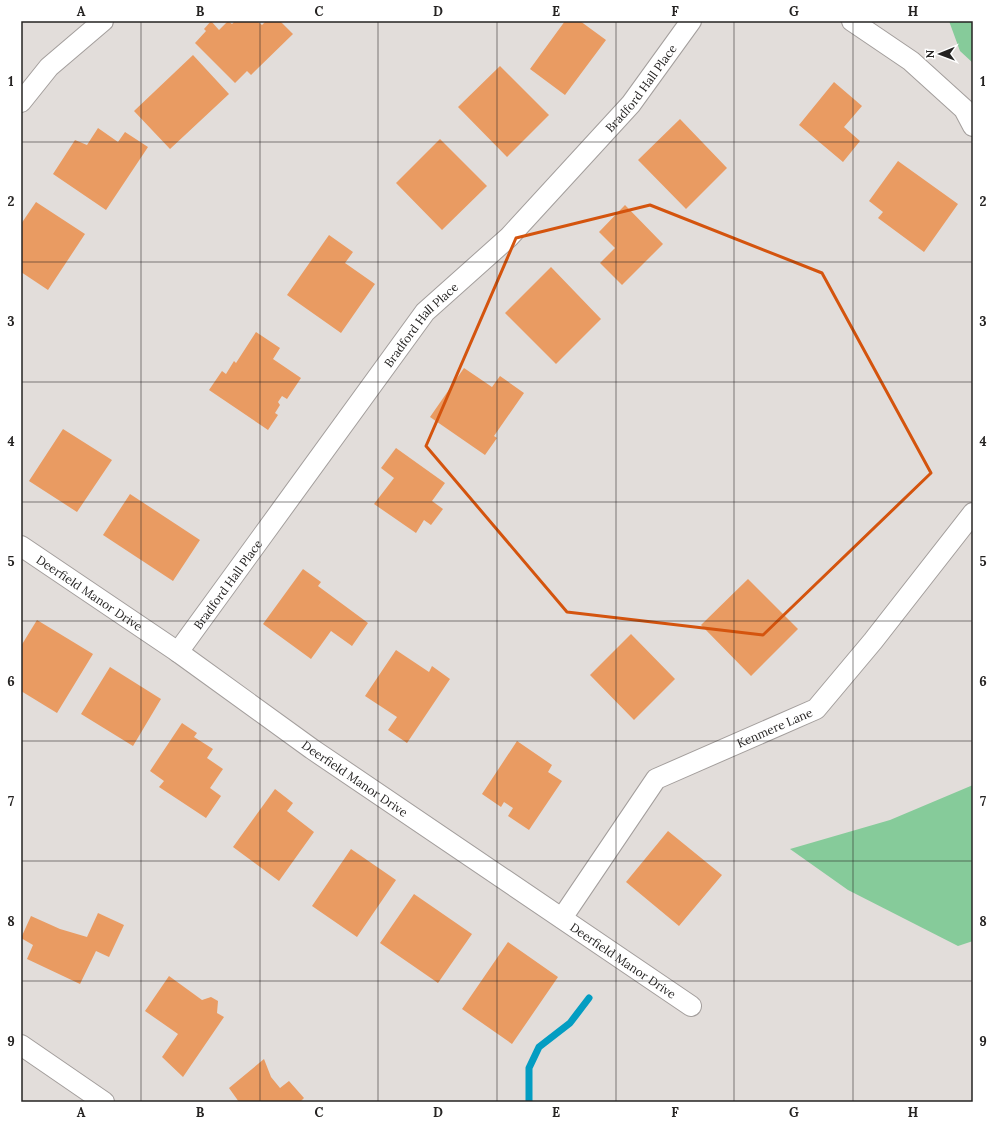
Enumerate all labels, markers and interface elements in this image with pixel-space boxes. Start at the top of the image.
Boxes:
text: A [77,3,86,20]
text: B [196,3,205,20]
text: C [315,3,324,20]
text: D [433,3,443,20]
text: E [552,3,560,20]
text: F [671,3,679,20]
text: G [789,3,799,20]
text: H [908,3,918,20]
north arrow [920,34,960,74]
street label: Bradford Hall Place [602,41,680,135]
text: N [923,49,937,59]
text: 1 [8,73,14,90]
text: 1 [980,73,986,90]
text: 2 [8,193,15,210]
text: 2 [980,193,987,210]
street label: Bradford Hall Place [380,279,461,370]
text: 3 [7,313,15,330]
text: 3 [979,313,987,330]
text: 4 [7,433,15,450]
text: 4 [979,433,987,450]
street label: Bradford Hall Place [190,536,265,632]
street label: Deerfield Manor Drive [34,551,146,634]
text: 5 [7,553,15,570]
text: 5 [979,553,987,570]
text: 6 [7,673,15,690]
text: 6 [979,673,987,690]
street label: Kenmere Lane [734,704,815,750]
street label: Deerfield Manor Drive [299,737,411,820]
text: 7 [8,793,14,810]
text: 7 [980,793,986,810]
text: 8 [7,913,15,930]
text: 8 [979,913,987,930]
street label: Deerfield Manor Drive [567,919,680,1002]
text: 9 [7,1033,15,1050]
text: 9 [979,1033,987,1050]
text: A [77,1104,86,1121]
text: B [196,1104,205,1121]
text: C [315,1104,324,1121]
text: D [433,1104,443,1121]
text: E [552,1104,560,1121]
text: F [671,1104,679,1121]
text: G [789,1104,799,1121]
text: H [908,1104,918,1121]

